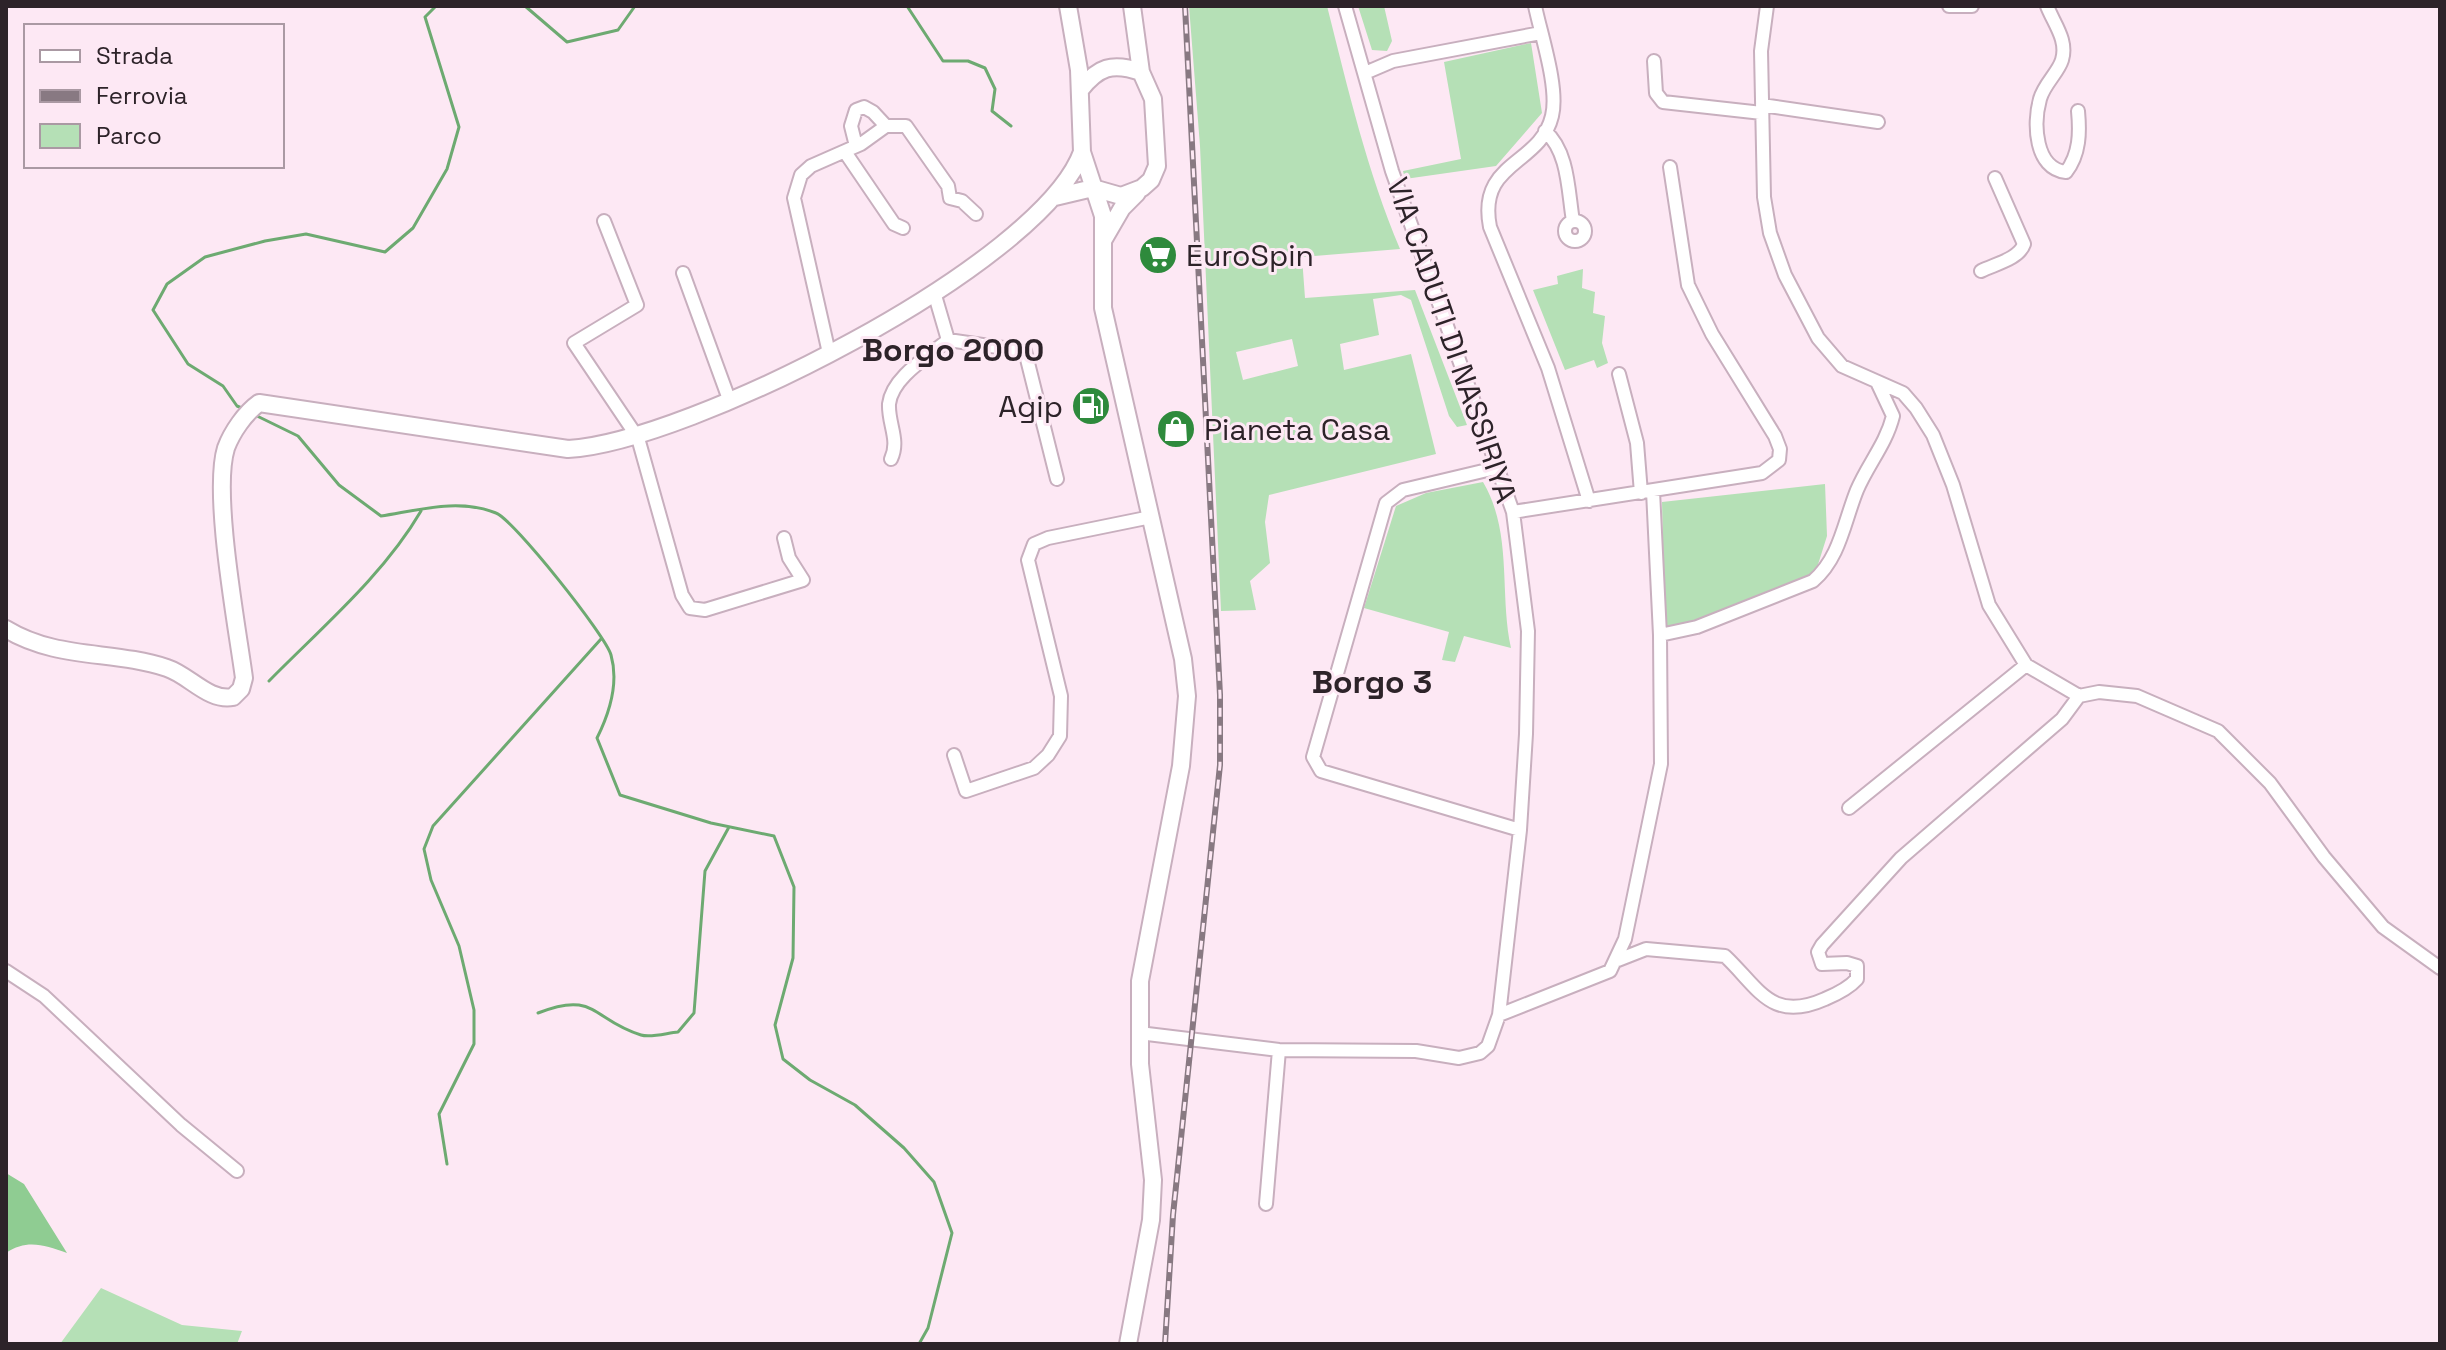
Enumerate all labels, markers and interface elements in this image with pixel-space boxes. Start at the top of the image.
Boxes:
legend [24,24,284,168]
text: Strada [96,40,173,71]
text: Ferrovia [96,80,188,111]
text: Parco [96,120,162,151]
street label: VIA CADUTI DI NASSIRIYA [1378,172,1526,508]
supermarket icon: EuroSpin [1137,234,1179,276]
place label: EuroSpin [1186,236,1314,275]
district label: Borgo 2000 [862,330,1044,370]
fuel station icon: Agip [1070,385,1112,427]
place label: Agip [998,387,1063,426]
shop icon: Pianeta Casa [1155,408,1197,450]
place label: Pianeta Casa [1204,410,1390,449]
district label: Borgo 3 [1312,662,1432,702]

